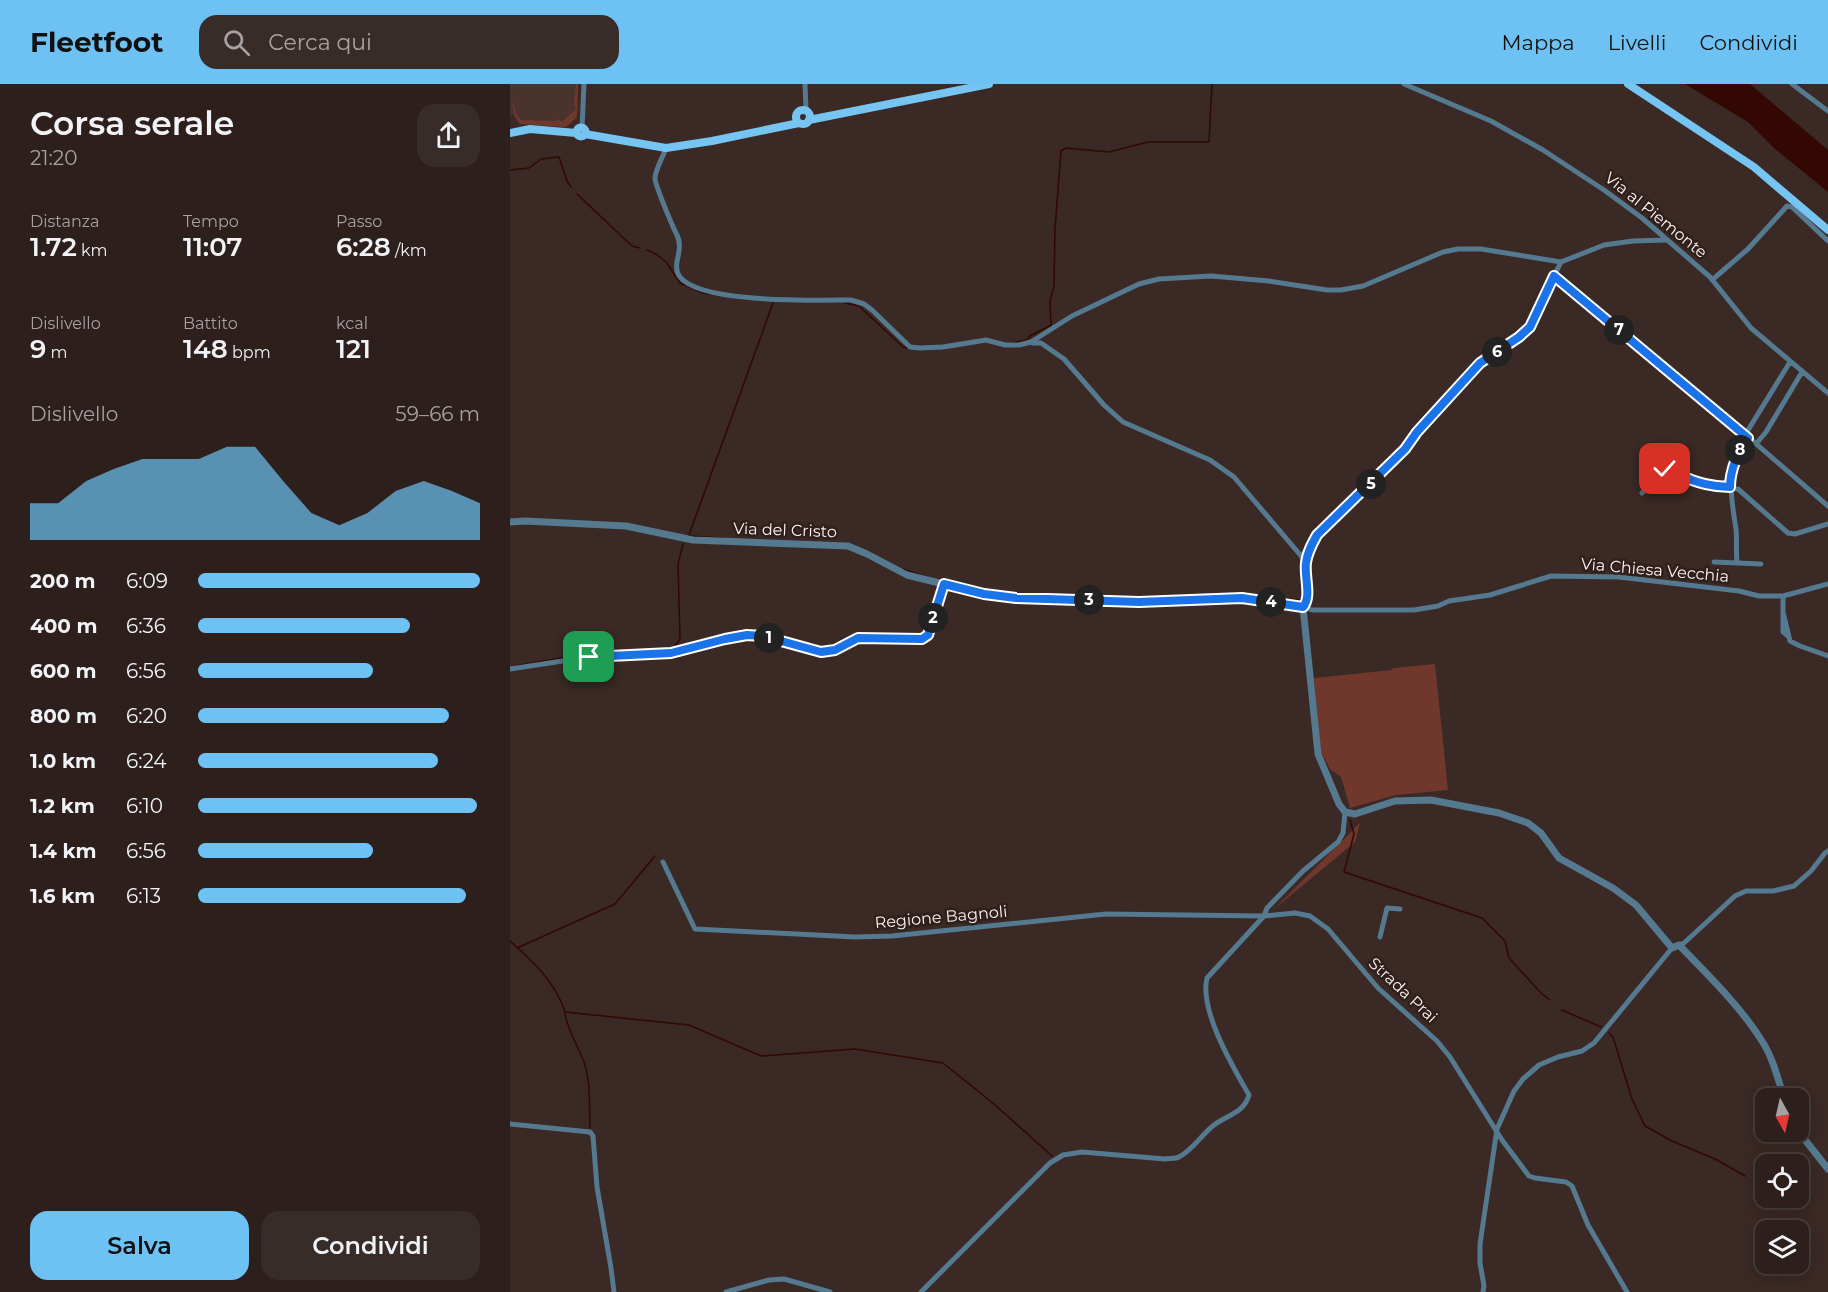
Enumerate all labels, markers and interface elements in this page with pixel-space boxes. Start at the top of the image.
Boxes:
search box [199,15,619,69]
text: Fleetfoot [30,25,163,59]
icon: search [220,26,253,59]
text: Cerca qui [268,29,372,56]
text: Mappa [1501,30,1575,55]
text: Livelli [1608,30,1666,55]
text: Condividi [1699,30,1798,55]
text: Corsa serale [30,103,234,143]
button: share [417,104,480,167]
text: 21:20 [30,146,77,170]
street label: Via al Piemonte [1601,168,1711,262]
text: Distanza [30,212,99,231]
text: Tempo [183,212,239,231]
text: Passo [336,212,382,231]
text: 1.72 [30,231,77,263]
text: 11:07 [183,231,242,263]
text: 6:28 [336,231,391,263]
text: km [77,241,107,260]
text: /km [391,241,427,260]
text: Dislivello [30,314,101,333]
text: Battito [183,314,238,333]
text: kcal [336,314,368,333]
pin: 7 [1604,315,1634,345]
text: 7 [1614,320,1624,339]
text: 9 [30,333,46,365]
text: 148 [183,333,228,365]
text: 121 [336,333,371,365]
pin: 6 [1482,337,1512,367]
text: 6 [1492,342,1502,361]
text: m [46,343,67,362]
text: bpm [228,343,271,362]
text: Dislivello [30,402,118,426]
text: 59–66 m [395,402,480,426]
pin: 8 [1725,435,1755,465]
text: 8 [1735,440,1745,459]
pin [1639,443,1690,494]
icon: check [1648,452,1681,485]
pin: 5 [1356,469,1386,499]
text: 5 [1366,474,1376,493]
street label: Via del Cristo [733,519,837,541]
street label: Via Chiesa Vecchia [1580,554,1730,586]
text: 200 m [30,569,96,593]
text: 6:09 [126,569,168,593]
pin: 3 [1074,585,1104,615]
pin: 4 [1256,587,1286,617]
text: 3 [1084,590,1094,609]
text: 4 [1265,592,1277,611]
pin: 2 [918,603,948,633]
text: 2 [928,608,938,627]
text: 400 m [30,614,98,638]
text: 6:36 [126,614,166,638]
pin: 1 [754,623,784,653]
text: 1 [766,628,772,647]
pin [563,631,614,682]
icon: arrive [572,640,605,673]
text: 600 m [30,659,97,683]
text: 6:56 [126,659,166,683]
text: 800 m [30,704,97,728]
text: 6:20 [126,704,167,728]
text: 1.0 km [30,749,96,773]
text: 6:24 [126,749,167,773]
text: 1.2 km [30,794,95,818]
text: 6:10 [126,794,163,818]
text: 1.4 km [30,839,97,863]
text: 6:56 [126,839,166,863]
text: 1.6 km [30,884,95,908]
text: 6:13 [126,884,161,908]
street label: Regione Bagnoli [874,902,1008,932]
street label: Strada Prai [1365,953,1441,1027]
north arrow [1755,1088,1809,1142]
map controls [1755,1088,1809,1274]
button: locate [1755,1154,1809,1208]
button: Salva [30,1211,249,1280]
button: Condividi [261,1211,480,1280]
button: layers [1755,1220,1809,1274]

